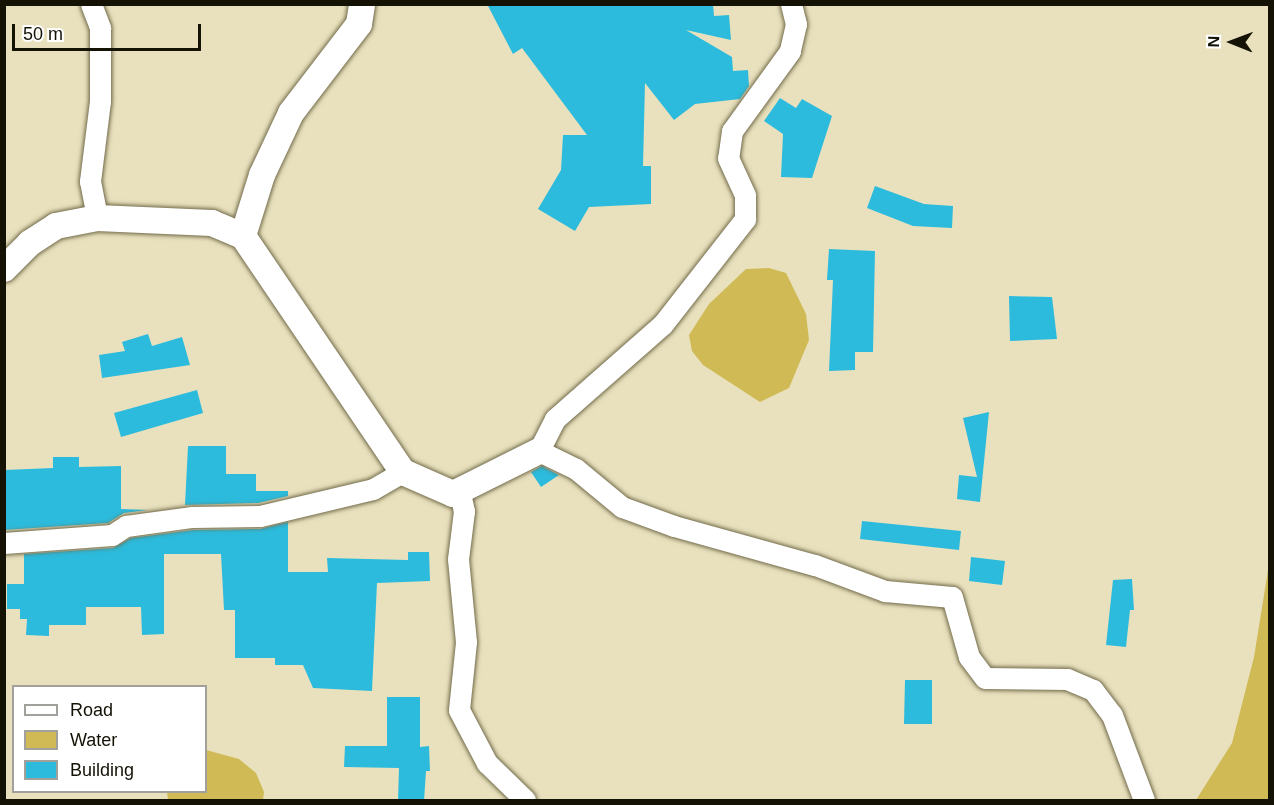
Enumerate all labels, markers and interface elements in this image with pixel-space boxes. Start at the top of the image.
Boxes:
scale bar [15,12,204,50]
north arrow [1202,12,1262,72]
text: 50 m [23,24,63,44]
text: N [1205,36,1222,48]
legend [12,685,207,793]
text: Road [70,700,113,720]
text: Water [70,730,117,750]
text: Building [70,760,134,780]

